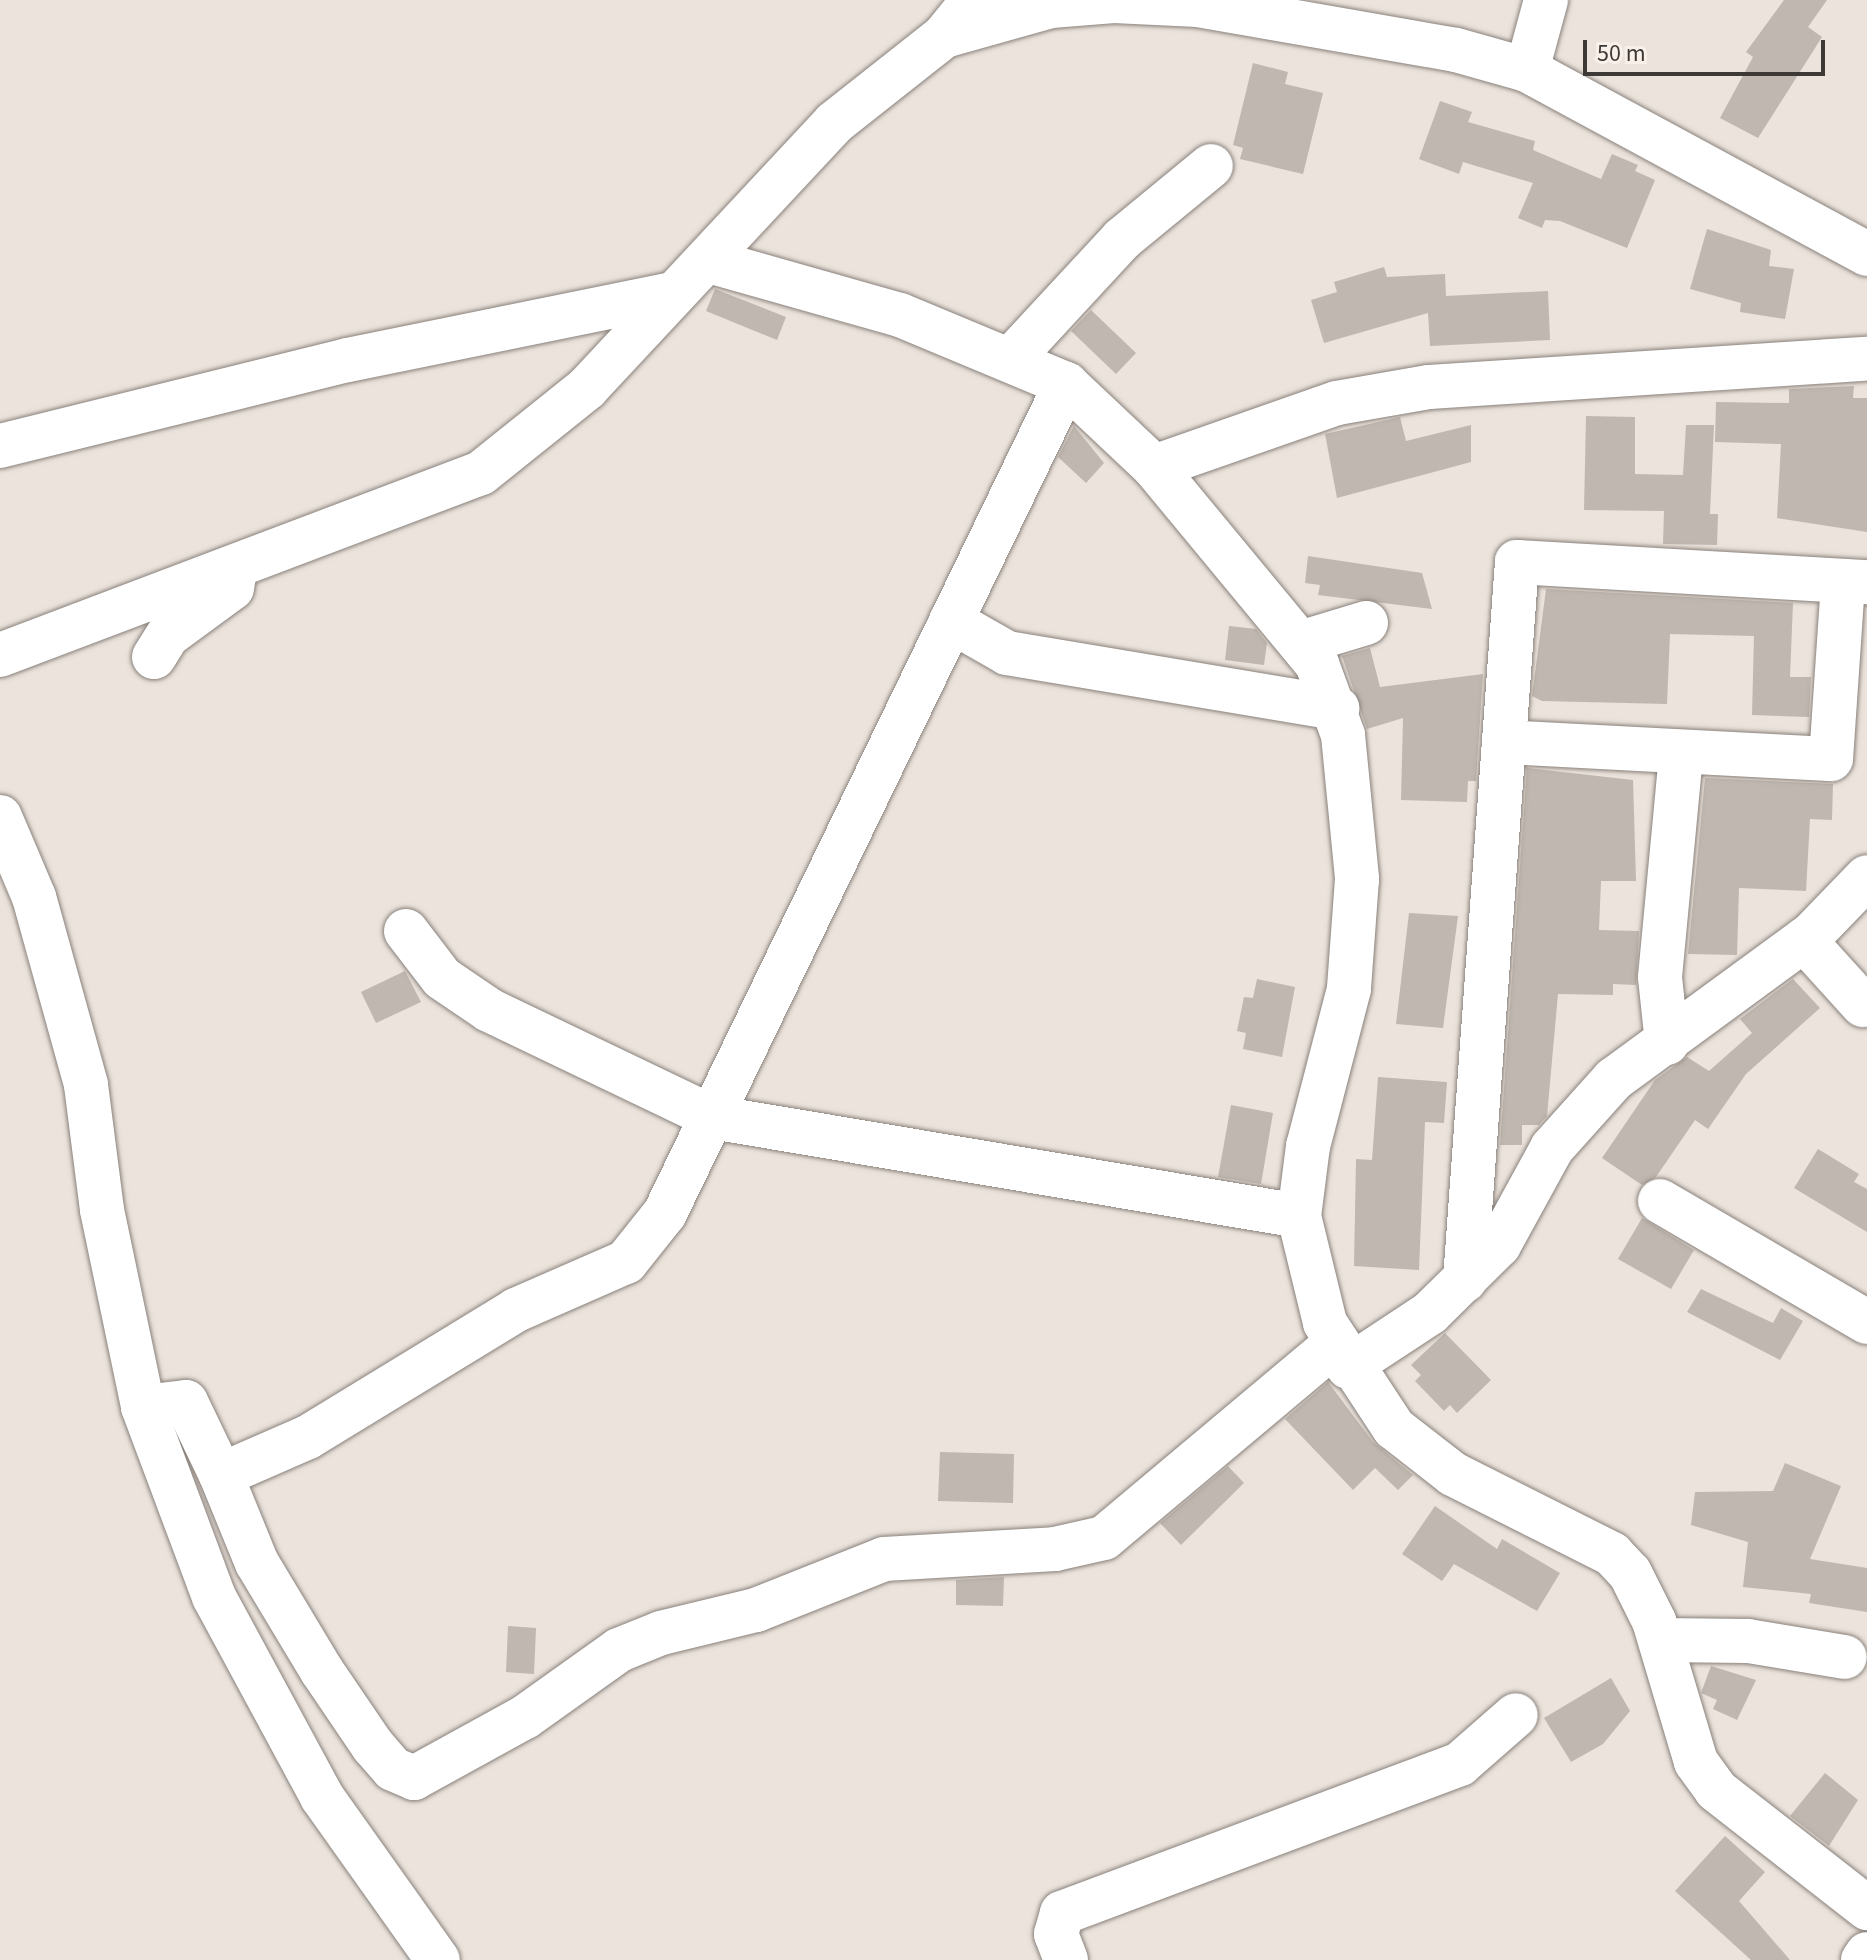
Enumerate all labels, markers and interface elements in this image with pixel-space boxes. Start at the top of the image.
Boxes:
scale bar [1587,24,1829,74]
text: 50 m [1597,36,1646,71]

